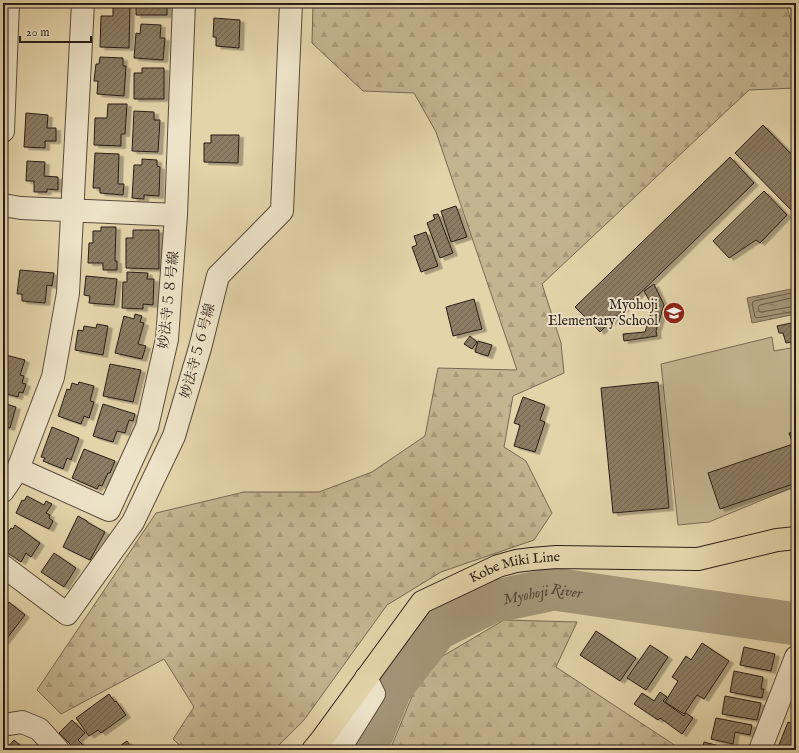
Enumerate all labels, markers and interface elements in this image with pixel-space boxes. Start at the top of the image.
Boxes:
scale bar [20,18,91,44]
text: 20 m [26,25,49,40]
street label: 妙法寺５８号線 [155,250,183,350]
place label: Myohoji Elementary School [548,296,658,330]
school or university icon: Myohoji Elementary School [661,300,687,326]
street label: 妙法寺５６号線 [177,301,219,401]
street label: Kobe Miki Line [466,548,561,587]
water label: Myohoji River [501,579,584,609]

